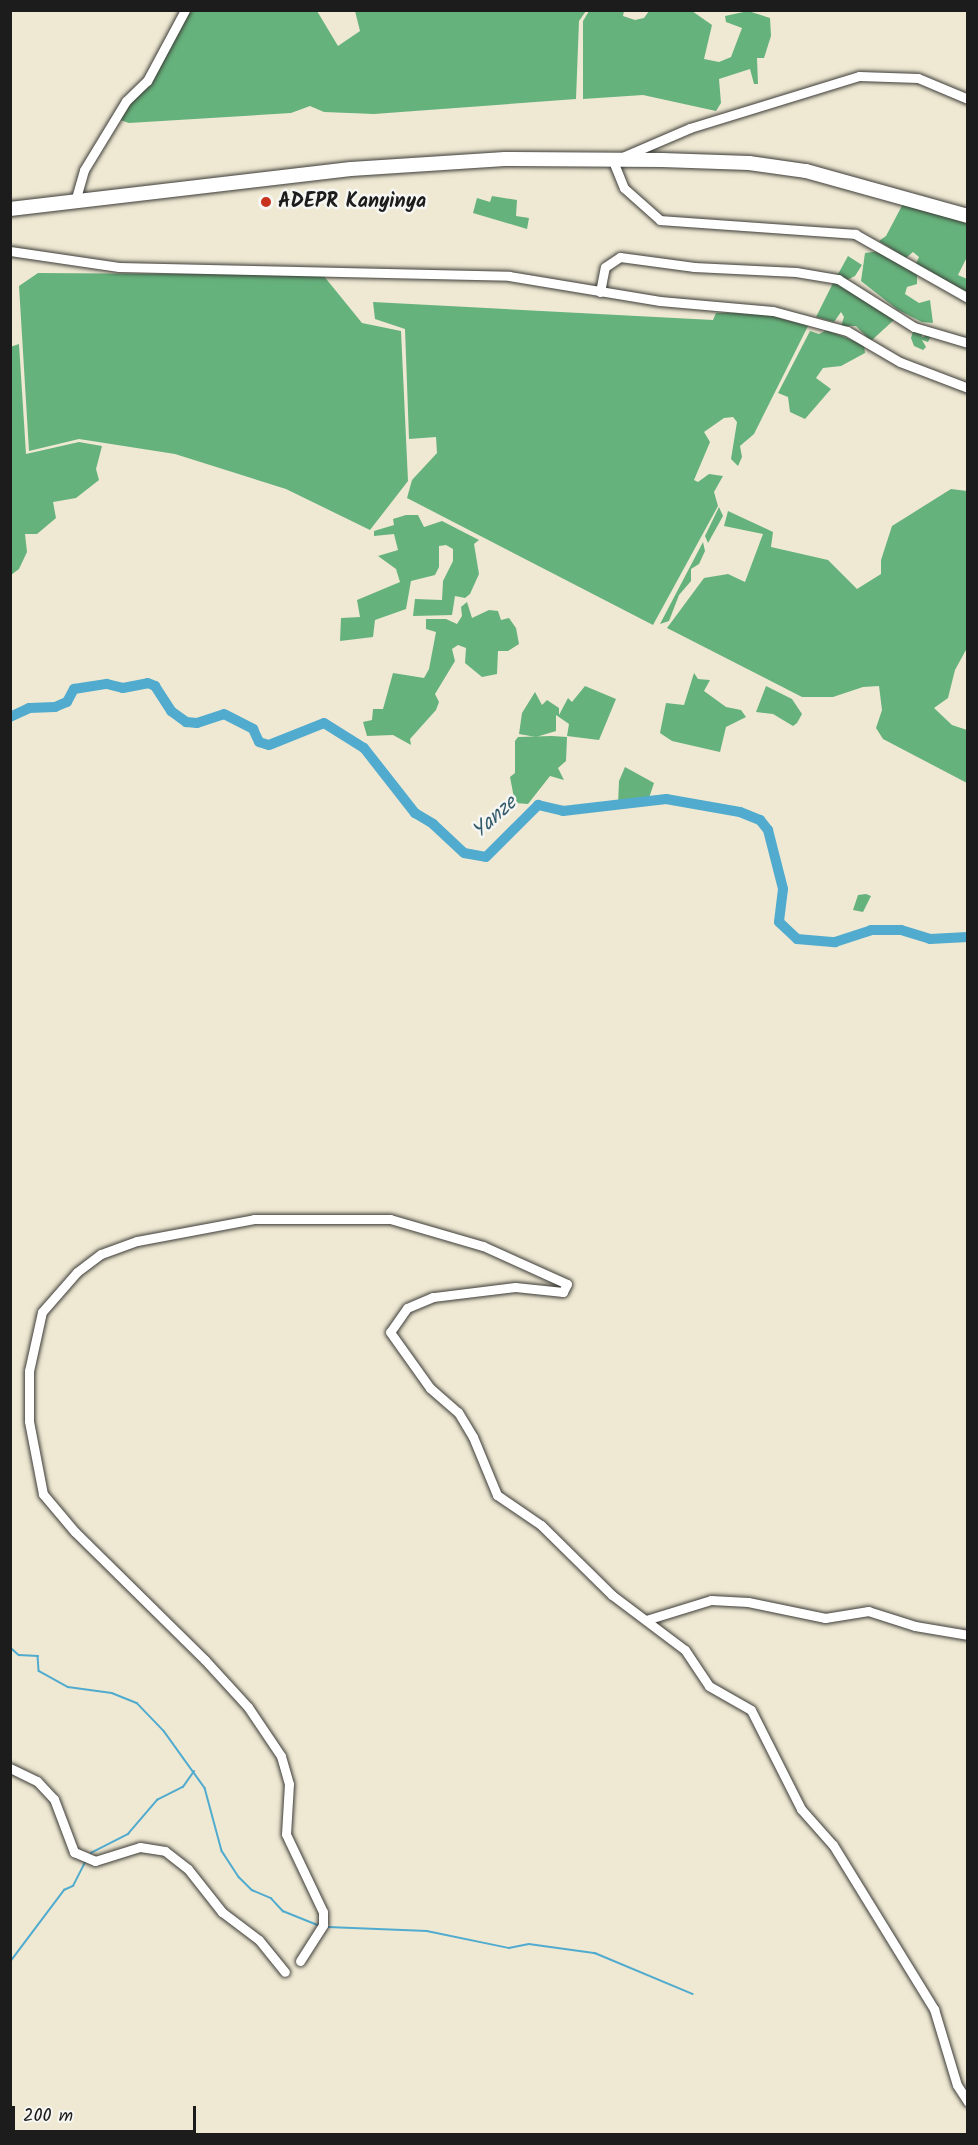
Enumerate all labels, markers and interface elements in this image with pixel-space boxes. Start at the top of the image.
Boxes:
place label: ADEPR Kanyinya [278,190,426,214]
marker: ADEPR Kanyinya [259,195,273,209]
water label: Yanze [467,791,523,845]
scale bar [15,2094,200,2132]
text: 200 m [23,2102,73,2131]

